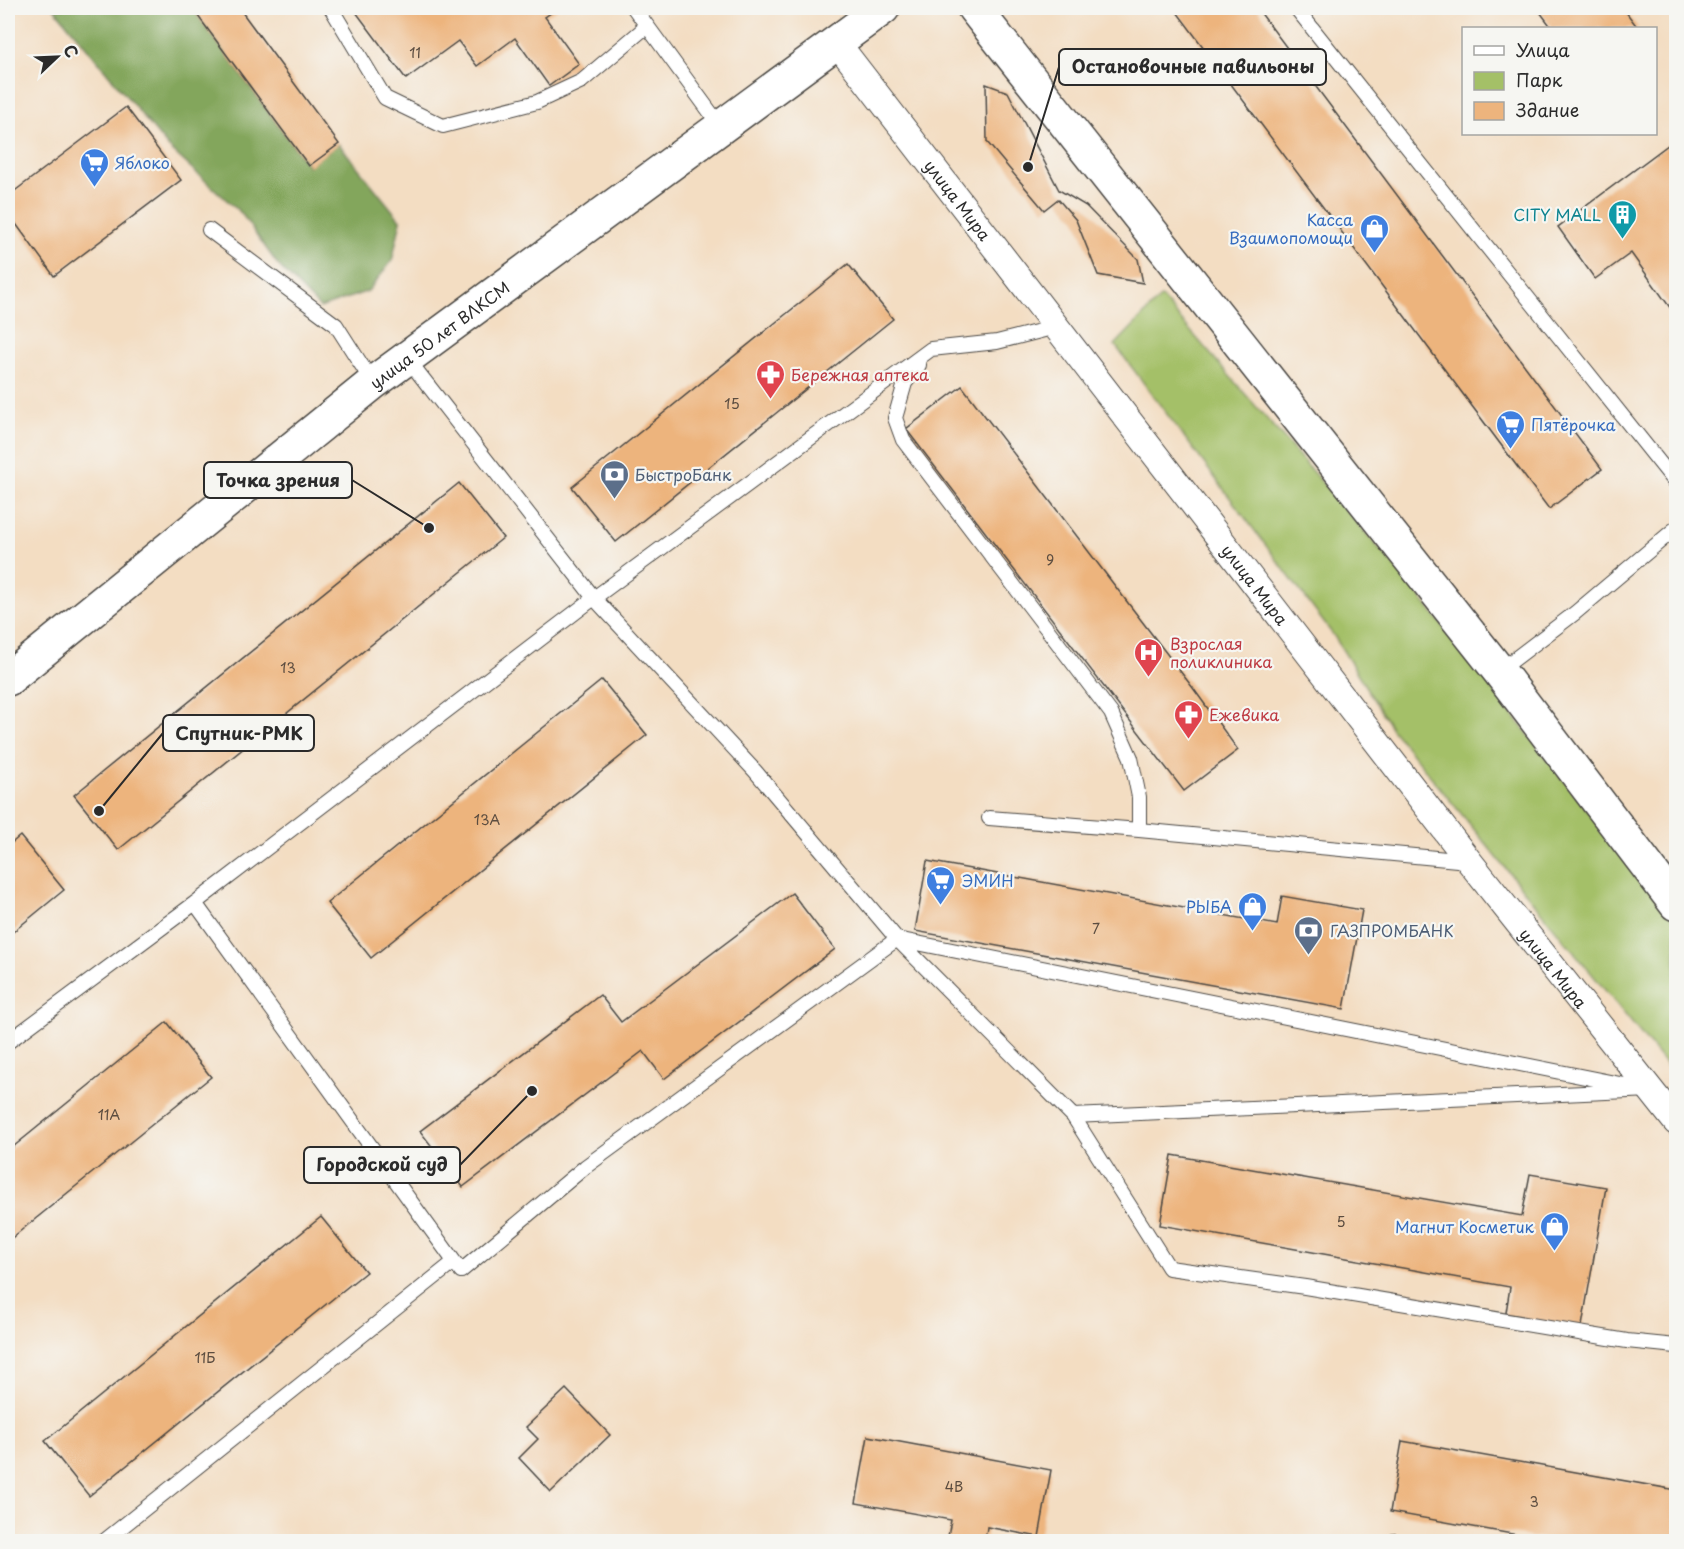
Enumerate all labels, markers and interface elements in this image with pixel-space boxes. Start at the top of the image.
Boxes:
north arrow [27,27,87,87]
legend [1462,27,1657,135]
text: Улица [1516,36,1570,63]
text: С [58,41,85,61]
house number: 11 [409,42,421,63]
callout: Остановочные павильоны [1059,49,1326,85]
text: Остановочные павильоны [1072,52,1314,79]
text: Парк [1516,66,1563,93]
text: Здание [1516,96,1579,123]
supermarket icon: Яблоко [78,146,110,188]
place label: Яблоко [115,150,170,174]
street label: улица Мира [919,154,997,245]
building icon: CITY MALL [1606,198,1638,240]
place label: CITY MALL [1513,202,1601,226]
place label: Касса Взаимопомощи [1229,207,1353,249]
shop icon: Касса Взаимопомощи [1358,212,1390,254]
street label: улица 50 лет ВЛКСМ [364,275,514,394]
pharmacy icon: Бережная аптека [754,358,786,400]
place label: Бережная аптека [791,362,929,386]
house number: 15 [724,393,740,414]
supermarket icon: Пятёрочка [1494,408,1526,450]
place label: Пятёрочка [1531,412,1616,436]
bank icon: БыстроБанк [598,458,630,500]
callout: Точка зрения [204,462,352,498]
place label: БыстроБанк [635,462,732,486]
text: Точка зрения [216,466,340,493]
street label: улица Мира [1216,539,1294,630]
house number: 9 [1046,549,1054,570]
place label: Взрослая поликлиника [1170,631,1272,673]
hospital icon: Взрослая поликлиника [1133,636,1165,678]
house number: 13 [280,657,296,678]
pharmacy icon: Ежевика [1172,698,1204,740]
place label: Ежевика [1209,702,1279,726]
callout: Спутник-РМК [163,715,314,751]
text: Спутник-РМК [175,719,303,746]
house number: 13А [474,809,500,830]
supermarket icon: ЭМИН [925,864,957,906]
place label: ЭМИН [962,868,1014,892]
shop icon: РЫБА [1237,890,1269,932]
place label: РЫБА [1186,894,1232,918]
bank icon: ГАЗПРОМБАНК [1293,914,1325,956]
house number: 7 [1092,918,1100,939]
place label: ГАЗПРОМБАНК [1330,918,1454,942]
street label: улица Мира [1514,923,1593,1013]
house number: 11А [98,1104,120,1125]
callout: Городской суд [304,1147,460,1183]
text: Городской суд [316,1150,448,1177]
shop icon: Магнит Косметик [1539,1210,1571,1252]
house number: 5 [1336,1211,1346,1232]
place label: Магнит Косметик [1395,1214,1534,1238]
house number: 11Б [195,1347,215,1368]
house number: 4В [945,1476,963,1497]
house number: 3 [1529,1491,1539,1512]

